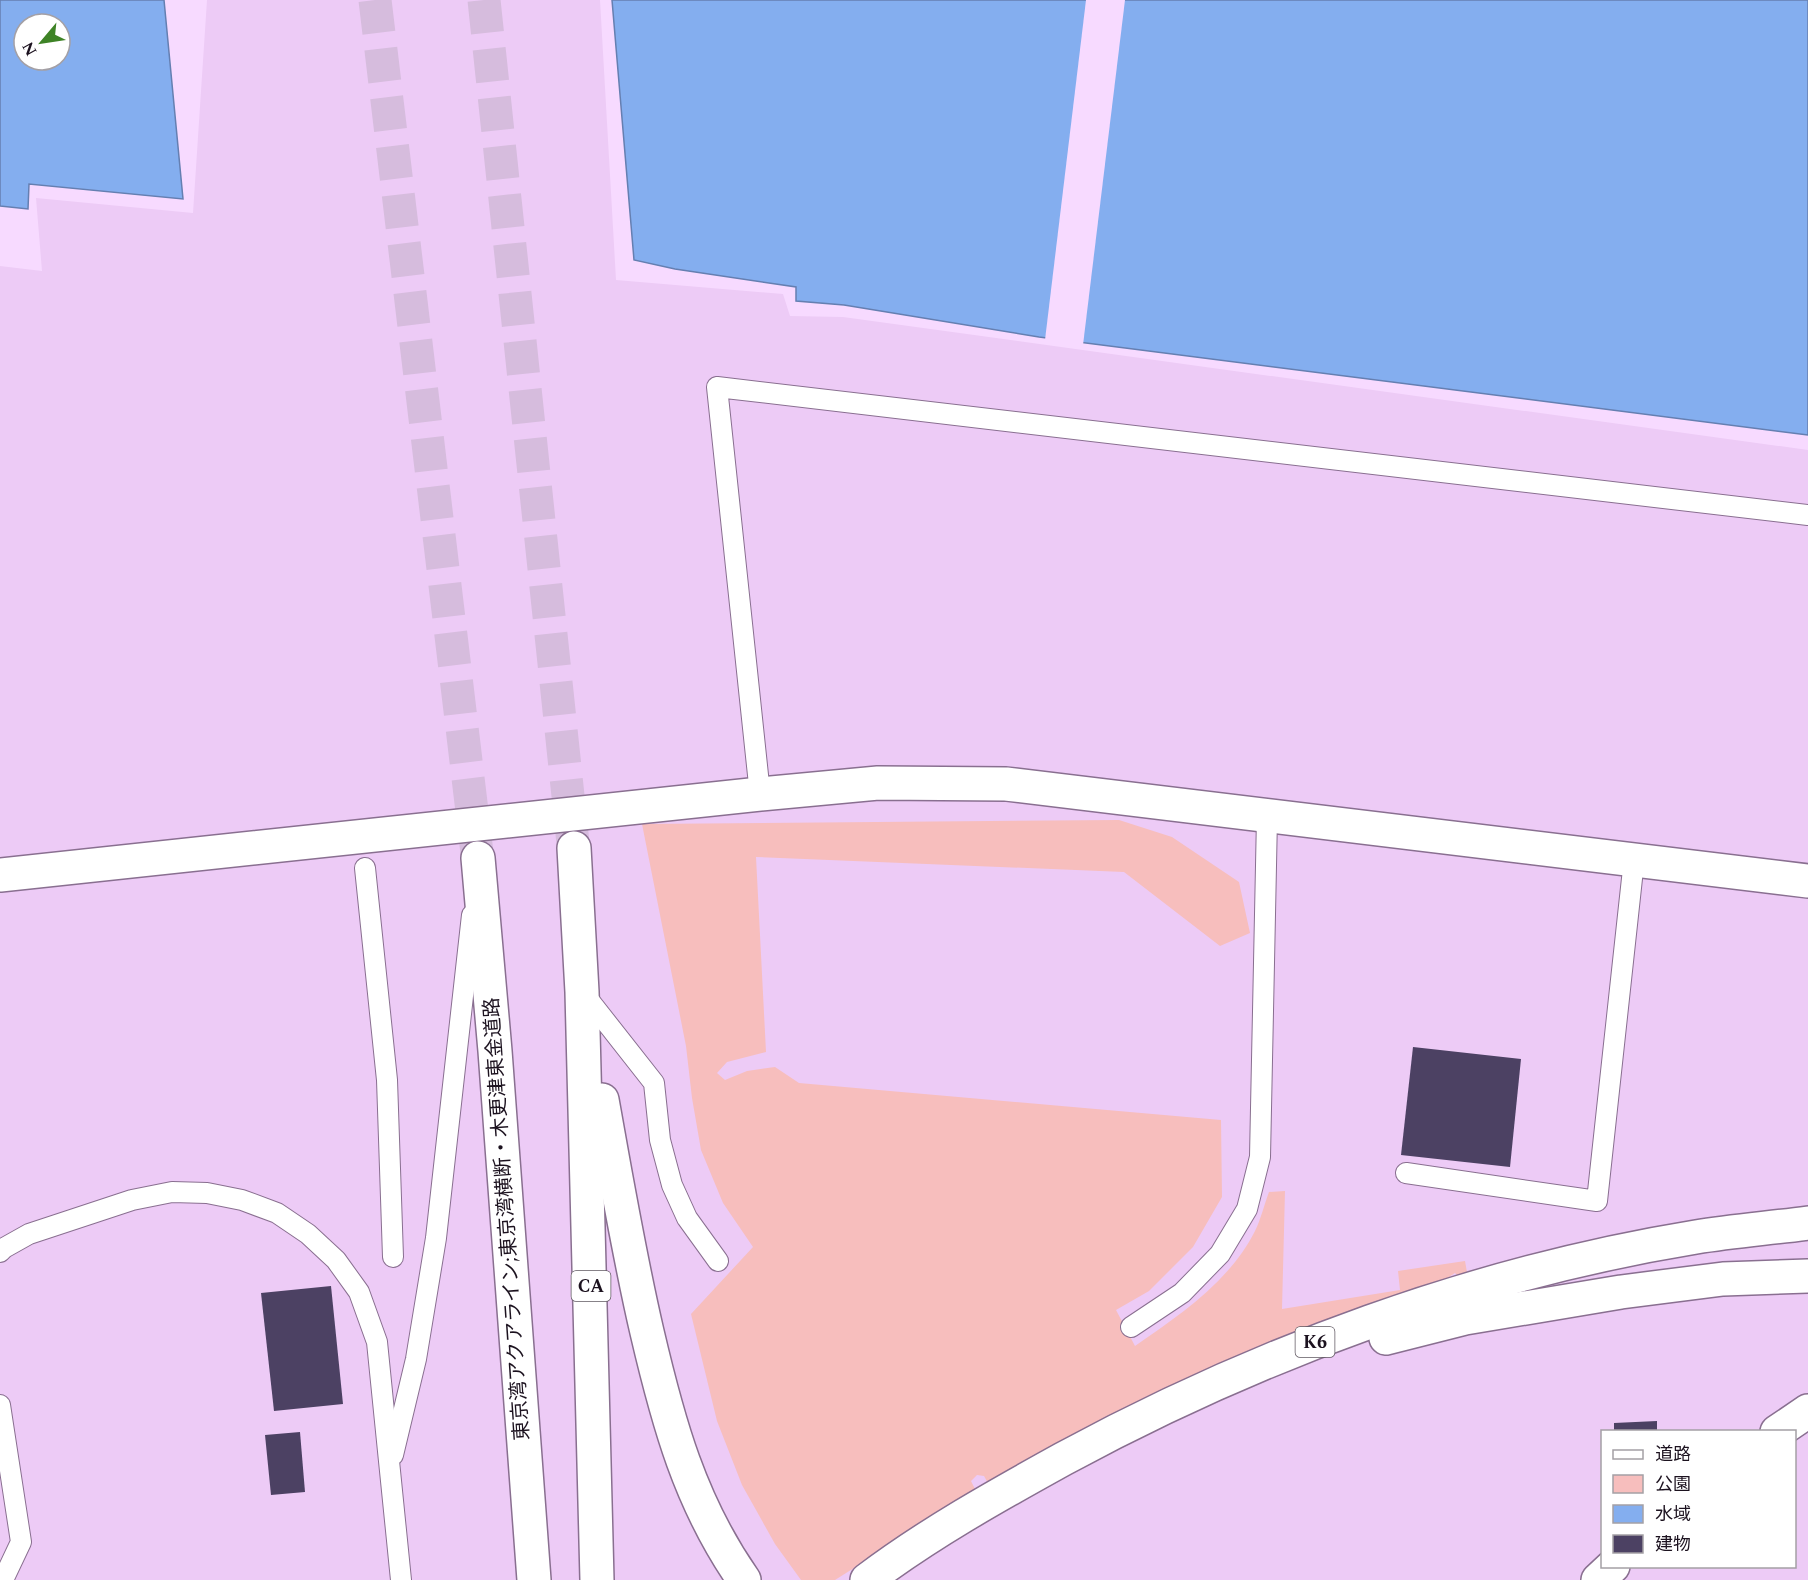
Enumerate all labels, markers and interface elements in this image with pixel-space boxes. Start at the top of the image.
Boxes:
north arrow [12,12,72,72]
text: N [16,37,43,60]
street label: 東京湾アクアライン;東京湾横断・木更津東金道路 [477,996,537,1442]
road number: CA [572,1271,610,1301]
road number: K6 [1296,1327,1334,1357]
legend [1601,1430,1796,1568]
text: 道路 [1655,1441,1691,1468]
text: 公園 [1655,1471,1691,1498]
text: 水域 [1655,1501,1691,1528]
text: 建物 [1655,1531,1691,1558]

